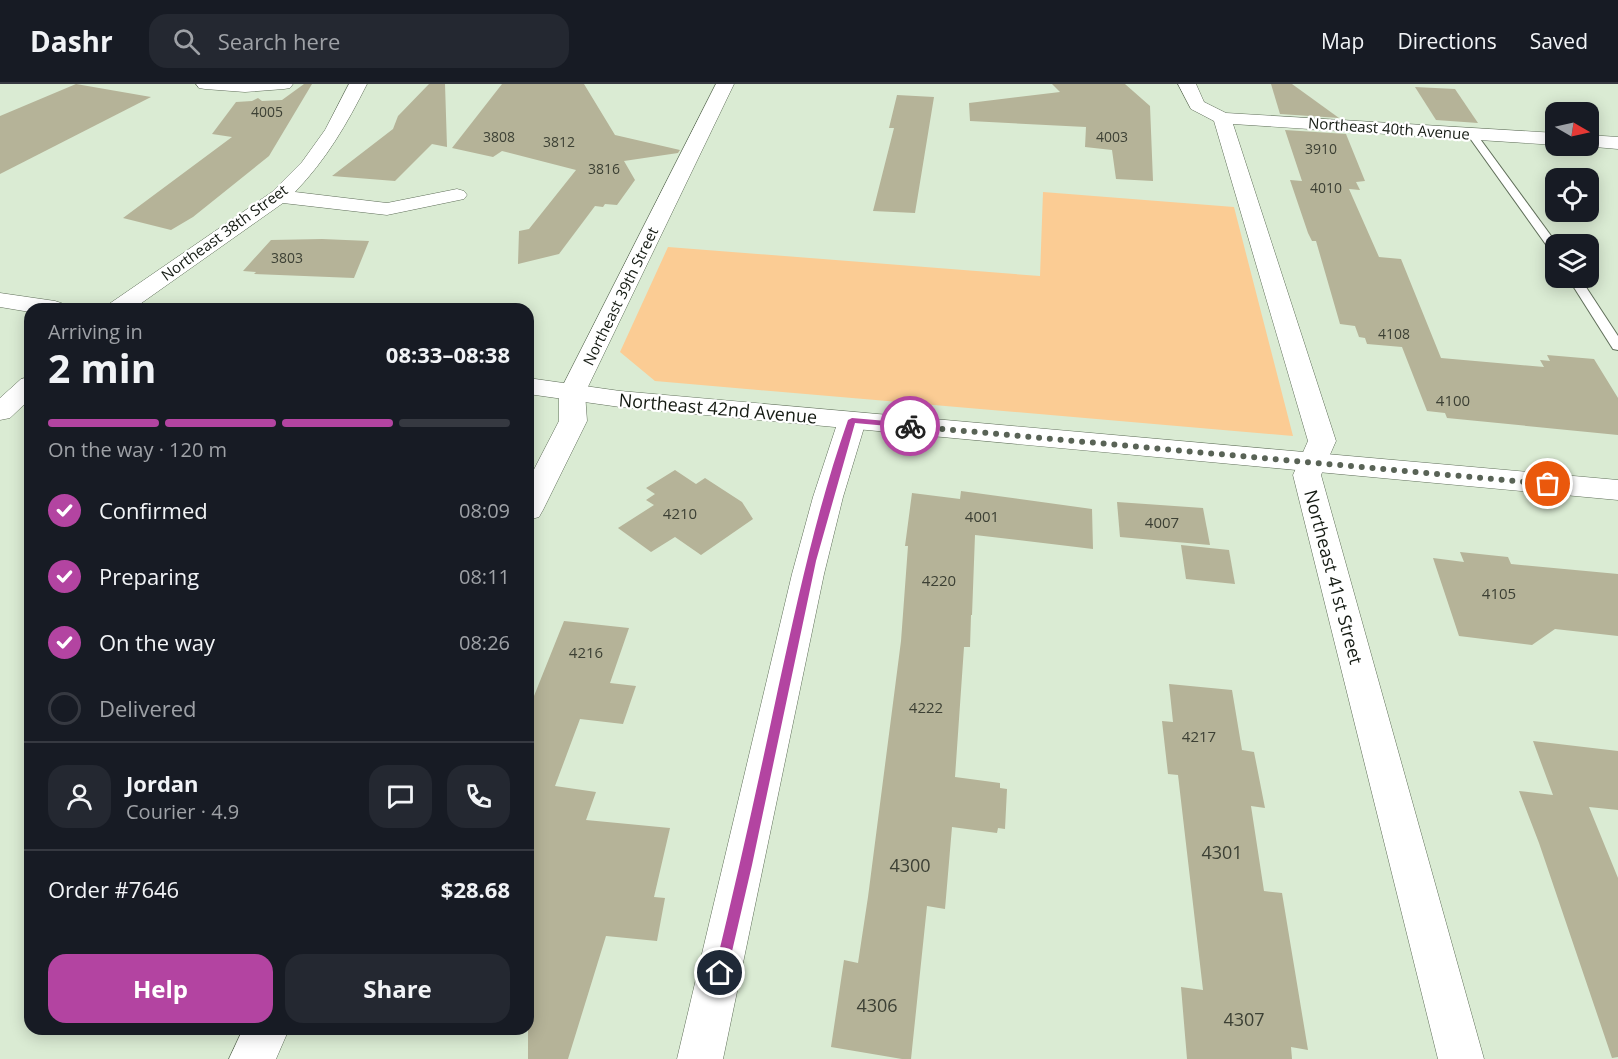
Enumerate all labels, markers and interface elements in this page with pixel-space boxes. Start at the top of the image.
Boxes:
search box [149,14,569,68]
text: Dashr [30,22,113,60]
icon: search [170,25,203,58]
text: Search here [218,26,340,56]
text: Map [1321,27,1364,55]
text: Directions [1397,27,1497,55]
text: Saved [1530,27,1588,55]
house number: 4005 [251,102,283,121]
north arrow [1545,102,1599,156]
map controls [1545,102,1599,288]
street label: Northeast 40th Avenue [1308,112,1470,144]
house number: 3808 [483,127,515,146]
house number: 4003 [1096,127,1128,146]
house number: 3812 [543,132,575,151]
house number: 3910 [1305,139,1337,158]
house number: 3816 [588,159,620,178]
button: locate [1545,168,1599,222]
house number: 4010 [1310,178,1342,197]
street label: Northeast 38th Street [157,179,291,285]
street label: Northeast 39th Street [578,223,662,369]
button: layers [1545,234,1599,288]
house number: 3803 [271,248,303,267]
text: Arriving in [48,318,143,345]
house number: 4108 [1378,324,1410,343]
text: 08:33–08:38 [386,339,510,369]
text: 2 min [48,341,156,394]
street label: Northeast 42nd Avenue [618,387,818,429]
house number: 4100 [1436,390,1470,410]
courier [880,396,940,456]
icon: bike [894,410,927,443]
text: On the way · 120 m [48,436,227,463]
pin [1522,458,1573,509]
icon: bag [1531,467,1564,500]
street label: Northeast 41st Street [1299,487,1369,667]
icon: check [48,494,81,527]
text: Confirmed [99,495,208,525]
text: 08:09 [459,497,510,524]
house number: 4210 [663,503,697,523]
house number: 4001 [965,506,999,526]
house number: 4007 [1145,512,1179,532]
icon: check [48,560,81,593]
text: Preparing [99,561,199,591]
text: 08:11 [459,563,510,590]
house number: 4220 [922,570,956,590]
house number: 4105 [1482,583,1516,603]
icon: check [48,626,81,659]
text: On the way [99,627,215,657]
text: 08:26 [459,629,510,656]
house number: 4216 [569,642,603,662]
text: Delivered [99,693,197,723]
house number: 4222 [909,697,943,717]
house number: 4217 [1182,726,1216,746]
button: person [48,765,111,828]
button: chat [369,765,432,828]
button: phone [447,765,510,828]
text: Jordan [126,768,199,798]
text: Courier · 4.9 [126,798,239,825]
house number: 4301 [1201,840,1243,864]
house number: 4300 [889,853,931,877]
text: Order #7646 [48,874,179,904]
text: $28.68 [441,874,510,904]
pin [694,947,745,998]
button: Help [48,954,273,1023]
button: Share [285,954,510,1023]
icon: home [703,956,736,989]
house number: 4306 [856,993,898,1017]
house number: 4307 [1223,1007,1265,1031]

